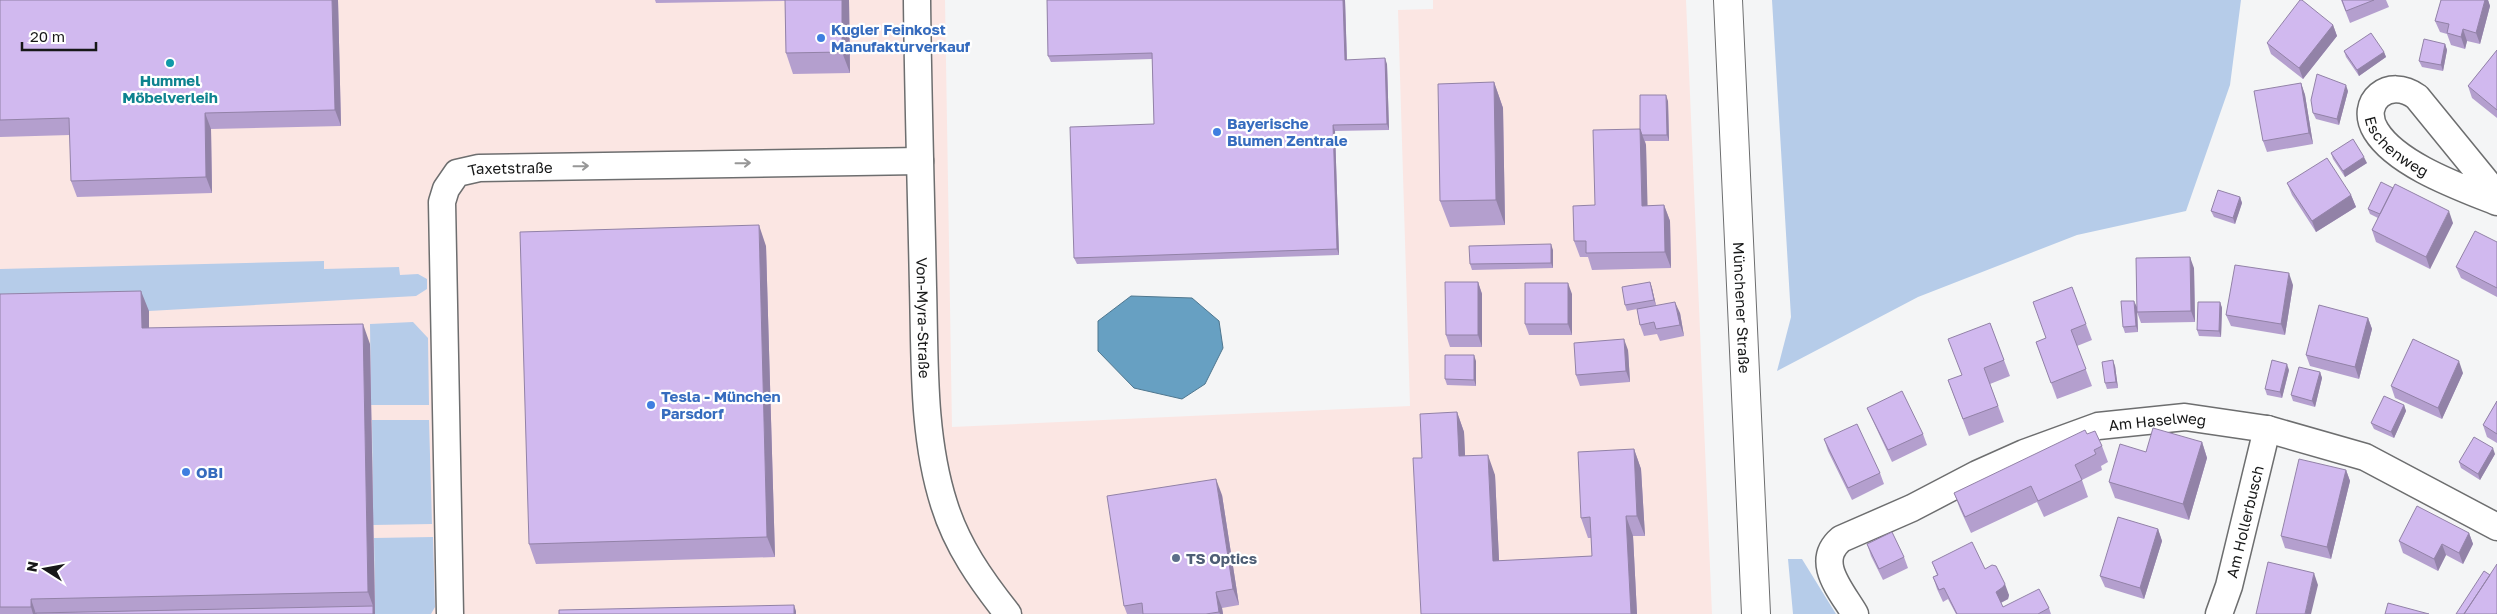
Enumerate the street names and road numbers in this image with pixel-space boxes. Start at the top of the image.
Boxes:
street label: Eschenweg [2362,114,2432,180]
street label: Taxetstraße [466,158,553,179]
street label: Münchener Straße [1730,241,1754,374]
street label: Von-Myra-Straße [913,257,934,379]
street label: Am Haselweg [2108,408,2207,434]
street label: Am Hollerbusch [2222,463,2267,580]

